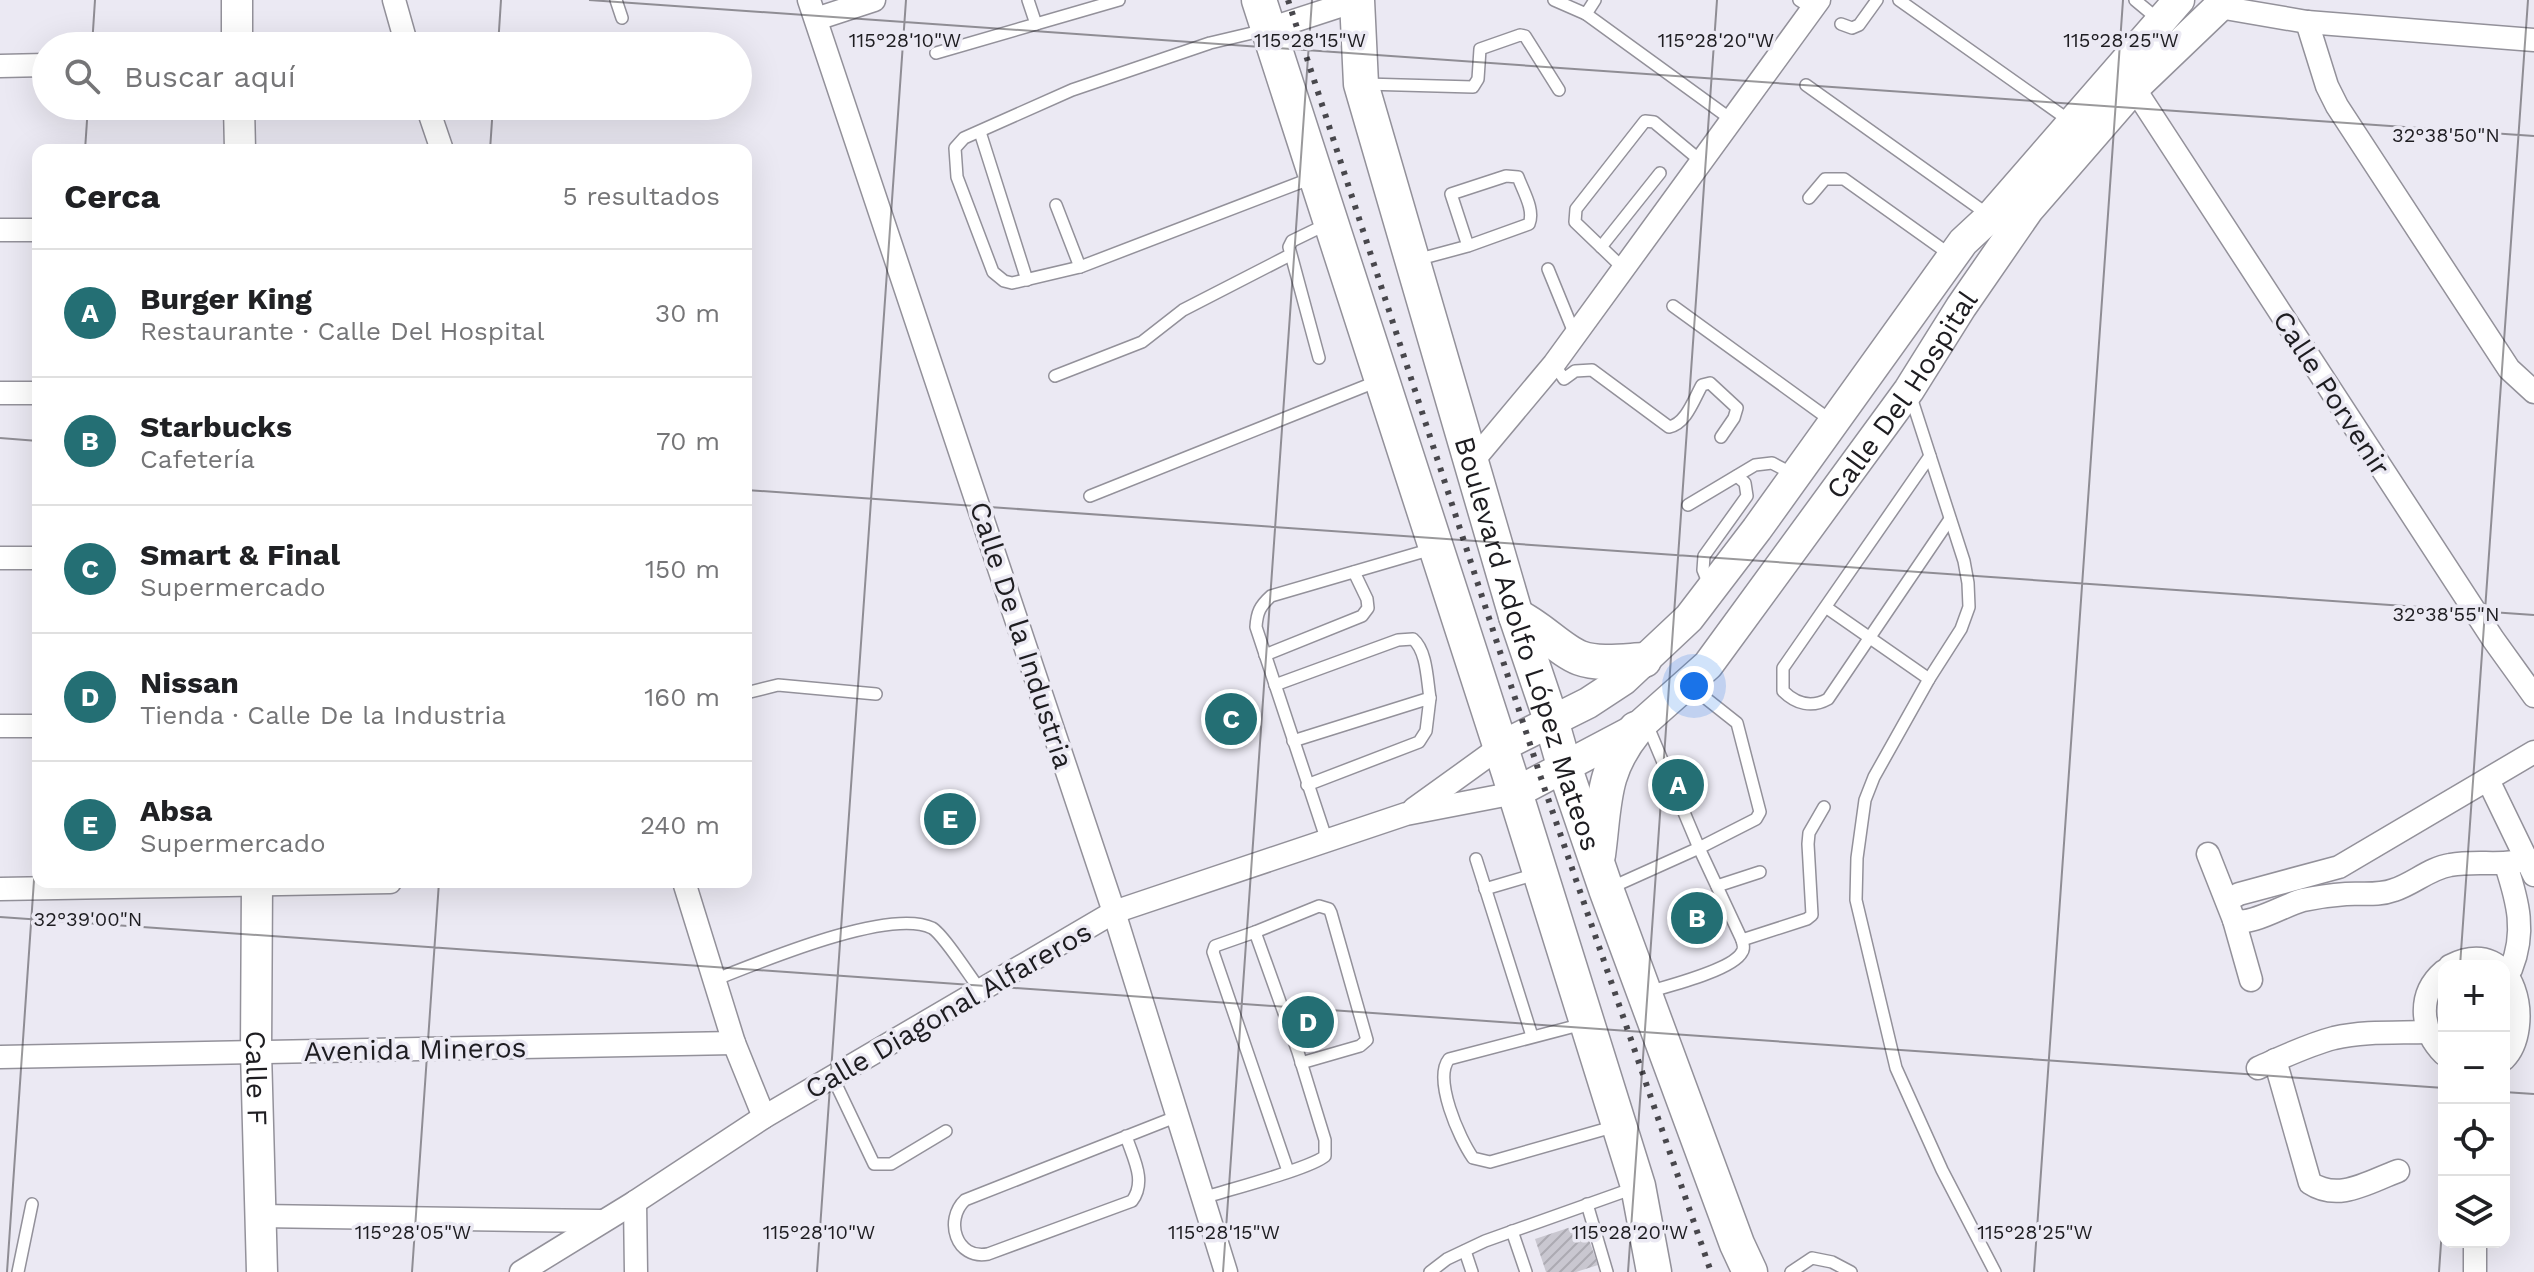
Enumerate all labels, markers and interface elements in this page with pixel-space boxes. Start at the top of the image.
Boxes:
text: 115°28'10"W [849,28,961,52]
text: 115°28'15"W [1254,28,1366,52]
text: 115°28'20"W [1658,28,1774,52]
text: 115°28'25"W [2063,28,2179,52]
search box [32,32,752,120]
icon: search [60,54,104,98]
text: Buscar aquí [124,59,296,94]
text: 32°38'50"N [2392,123,2500,147]
text: Cerca [64,176,160,216]
text: 5 resultados [562,181,720,211]
text: Burger King [140,281,312,316]
street label: Calle Del Hospital [1819,284,1985,505]
text: A [81,298,99,328]
text: 30 m [655,298,720,328]
street label: Calle Porvenir [2266,305,2397,482]
text: Restaurante · Calle Del Hospital [140,316,545,346]
text: Starbucks [140,409,292,444]
text: B [81,426,99,456]
text: 70 m [656,426,720,456]
street label: Boulevard Adolfo López Mateos [1448,433,1608,855]
text: Cafetería [140,444,255,474]
street label: Calle De la Industria [963,498,1080,773]
text: Smart & Final [140,537,340,572]
text: C [81,554,99,584]
text: 150 m [645,554,720,584]
text: Supermercado [140,572,326,602]
text: 32°38'55"N [2392,602,2500,626]
text: Nissan [140,665,239,700]
your location [1674,666,1714,706]
text: D [81,682,99,712]
text: 160 m [644,682,720,712]
pin: C [1205,689,1257,749]
text: Tienda · Calle De la Industria [140,700,506,730]
pin: A [1652,755,1704,815]
pin: E [924,789,976,849]
text: Absa [140,793,212,828]
text: E [82,810,98,840]
text: 240 m [640,810,720,840]
text: Supermercado [140,828,326,858]
pin: B [1671,888,1723,948]
text: 32°39'00"N [34,907,142,931]
street label: Calle Diagonal Alfareros [799,915,1097,1106]
map controls [2438,960,2510,1248]
button: + [2438,960,2510,1032]
pin: D [1282,992,1334,1052]
street label: Calle F [239,1030,274,1126]
street label: Avenida Mineros [303,1031,527,1068]
button: − [2438,1032,2510,1104]
button: locate [2438,1104,2510,1176]
button: layers [2438,1176,2510,1248]
text: 115°28'05"W [355,1220,471,1244]
text: 115°28'10"W [763,1220,875,1244]
text: 115°28'15"W [1168,1220,1280,1244]
text: 115°28'20"W [1572,1220,1688,1244]
text: 115°28'25"W [1977,1220,2093,1244]

